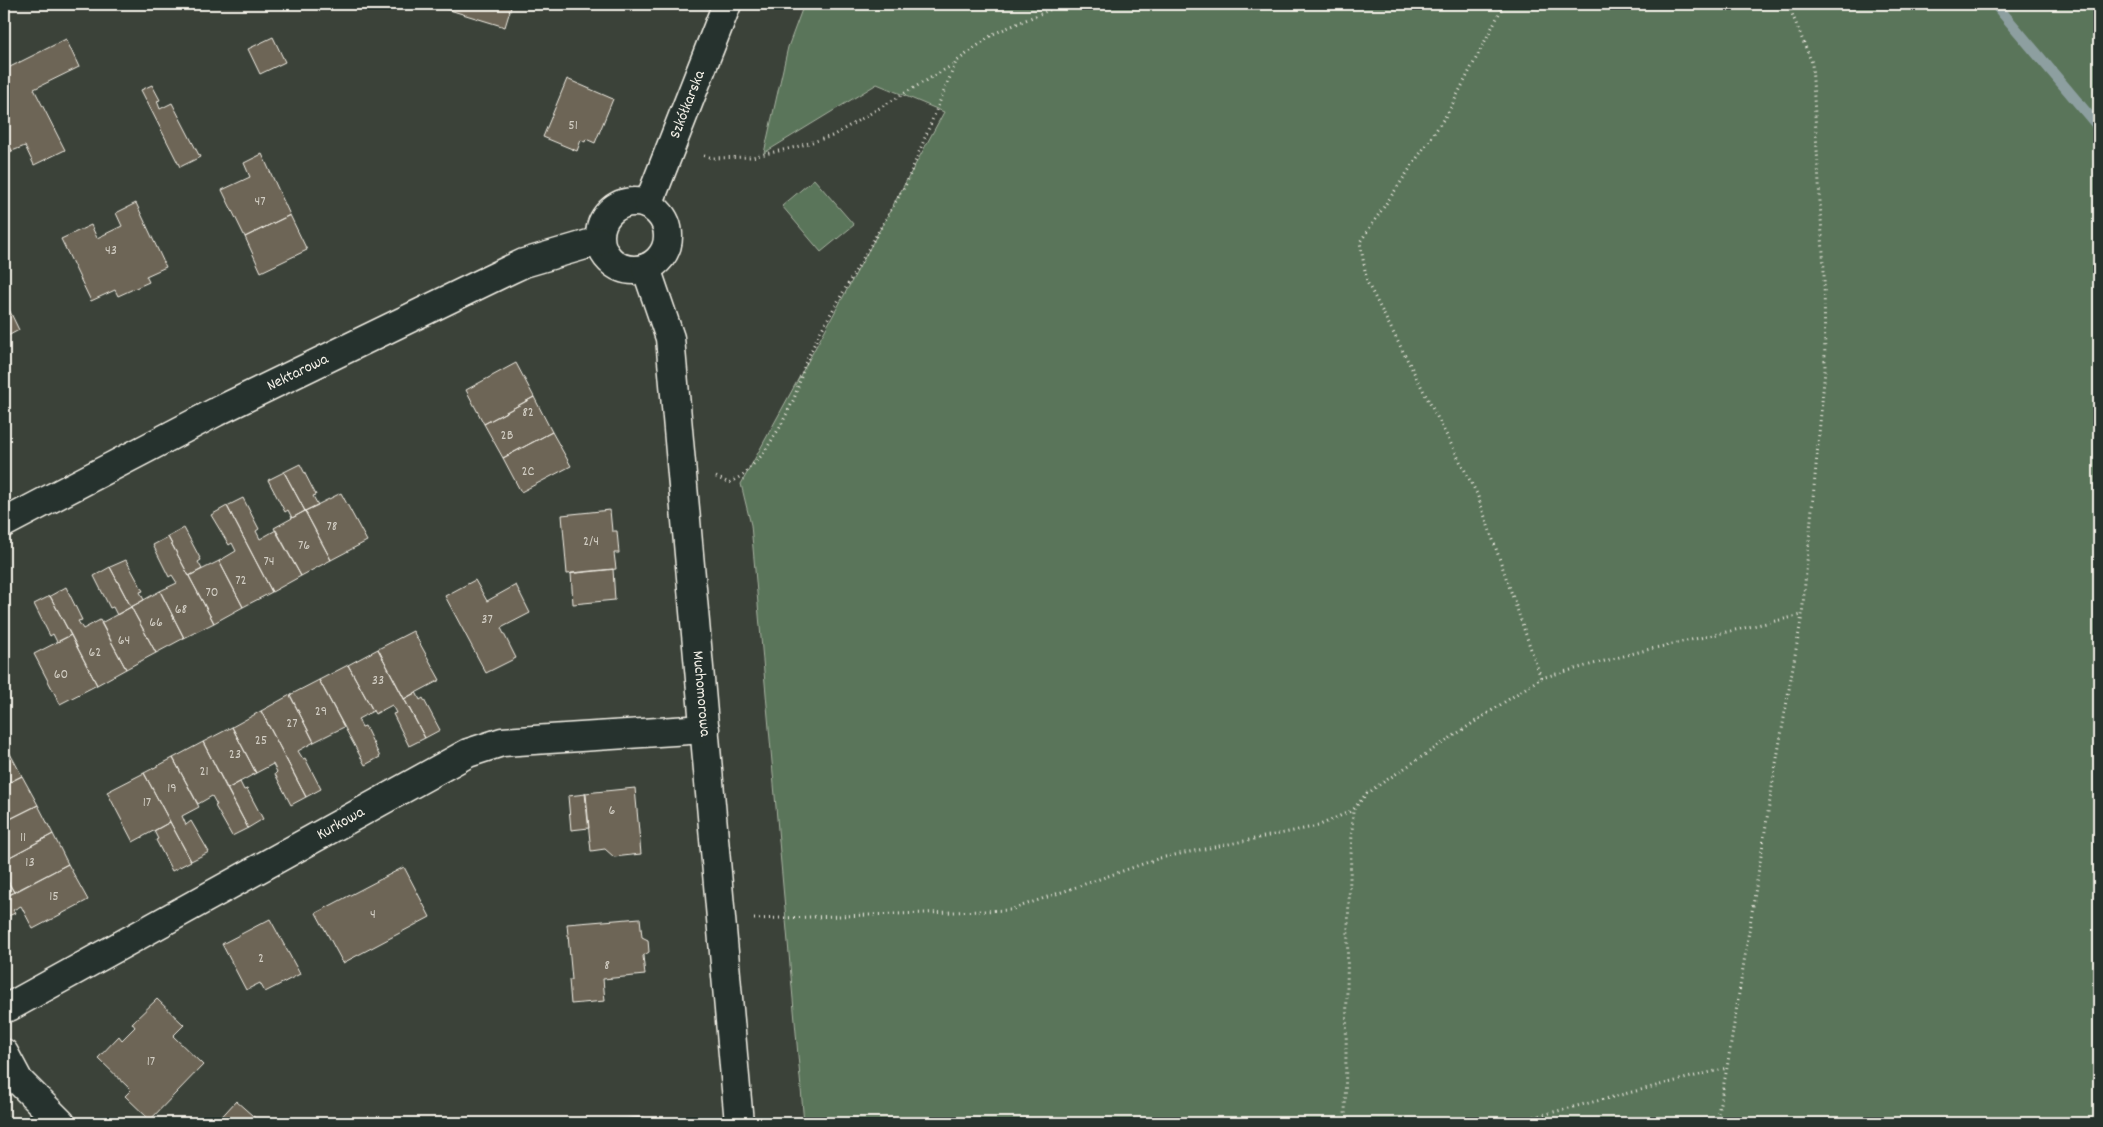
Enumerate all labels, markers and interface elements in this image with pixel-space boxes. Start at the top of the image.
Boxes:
street label: Szkółkarska [664,66,712,142]
house number: 51 [568,116,578,136]
house number: 47 [254,192,266,212]
house number: 43 [105,241,117,261]
street label: Nektarowa [263,348,333,397]
house number: 82 [522,403,534,423]
house number: 2B [501,426,514,446]
house number: 2C [521,462,535,482]
house number: 78 [327,517,338,537]
house number: 2/4 [583,532,599,552]
house number: 76 [298,536,310,556]
house number: 74 [263,552,275,572]
house number: 72 [235,571,247,591]
house number: 70 [206,583,219,603]
house number: 68 [175,600,188,620]
house number: 37 [481,610,493,630]
house number: 66 [149,613,163,633]
house number: 64 [118,631,130,651]
house number: 62 [89,643,101,663]
street label: Muchomorowa [686,650,717,738]
house number: 60 [54,665,68,685]
house number: 33 [372,671,384,691]
house number: 29 [315,702,327,722]
house number: 27 [286,714,298,734]
house number: 25 [255,731,267,751]
house number: 23 [229,745,241,765]
house number: 21 [199,762,209,782]
house number: 19 [167,779,177,799]
house number: 17 [143,793,151,813]
street label: Kurkowa [312,801,369,846]
house number: 6 [609,801,616,821]
house number: 11 [20,828,26,848]
house number: 13 [25,853,35,873]
house number: 15 [49,887,59,907]
house number: 4 [370,905,376,925]
house number: 2 [258,949,264,969]
house number: 8 [604,956,610,976]
house number: 17 [147,1052,155,1072]

